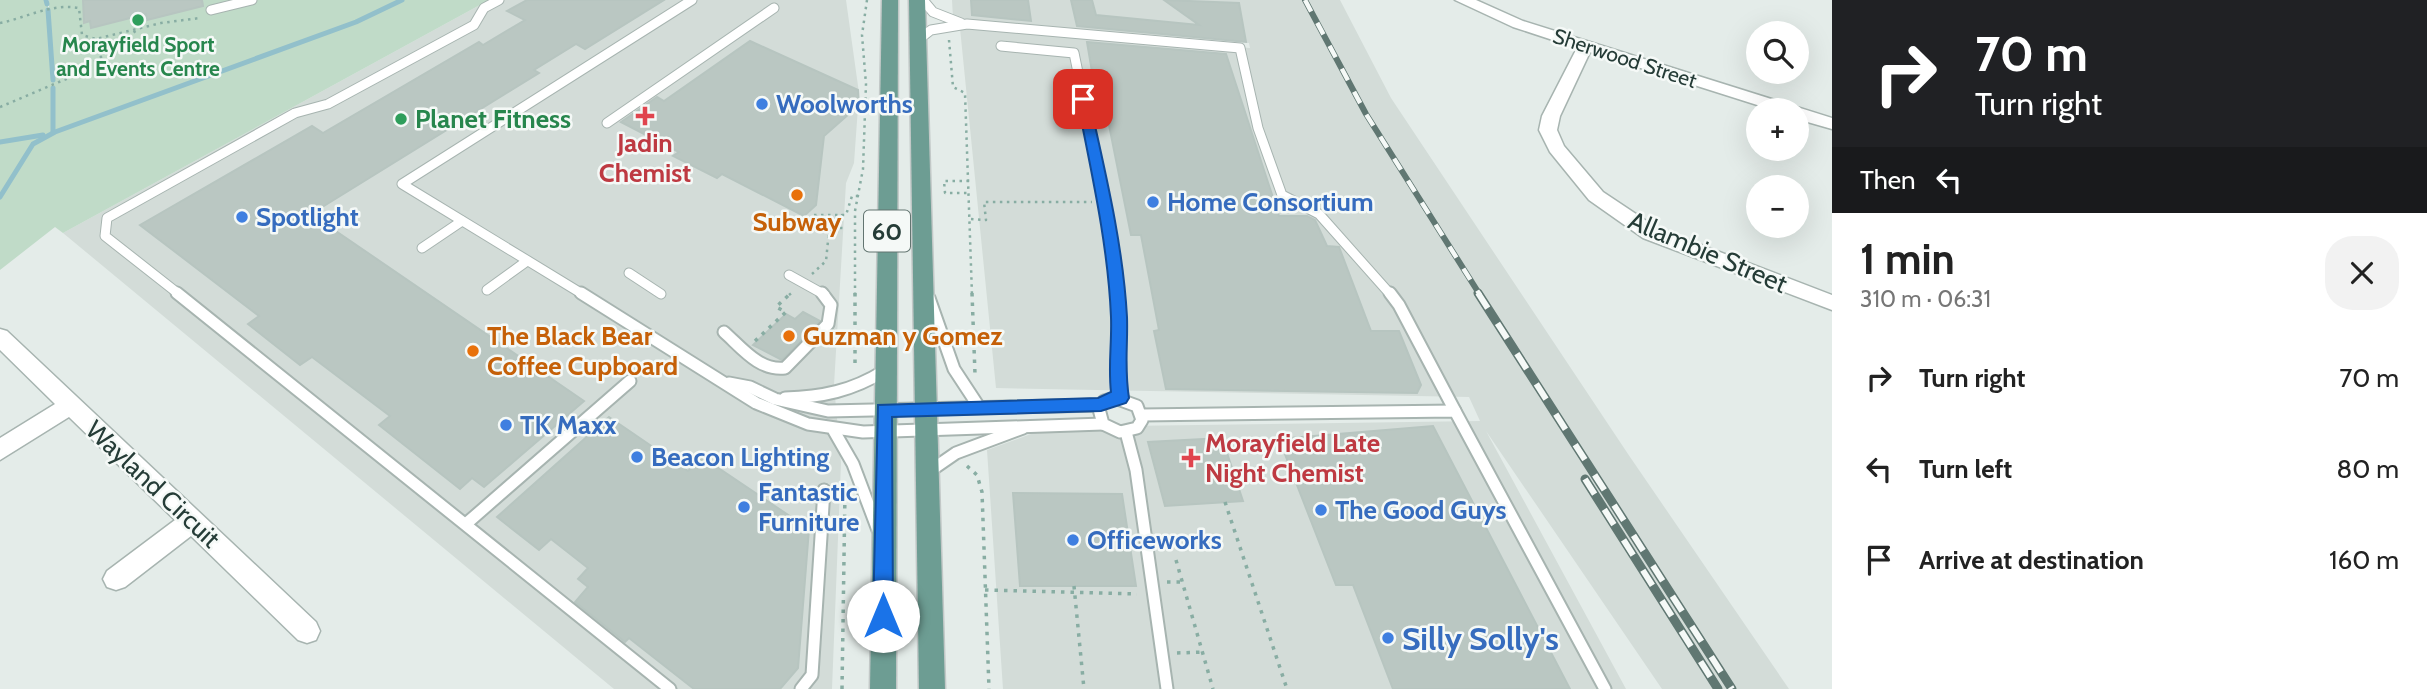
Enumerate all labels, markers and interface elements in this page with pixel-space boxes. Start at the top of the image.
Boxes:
marker: Morayfield Sport and Events Centre [130,12,146,28]
map controls [1746,21,1809,238]
button: search [1746,21,1809,84]
street label: Sherwood Street [1550,23,1700,93]
text: 70 m [1975,24,2088,83]
icon: right [1860,28,1951,119]
place label: Morayfield Sport and Events Centre [56,32,220,81]
pin [1053,69,1113,129]
icon: arrive [1064,80,1102,118]
text: Turn right [1975,84,2102,123]
place label: Woolworths [776,88,913,120]
marker: Woolworths [754,96,770,112]
button: + [1746,98,1809,161]
place label: Planet Fitness [415,103,571,135]
marker: Jadin Chemist [637,108,653,124]
marker: Planet Fitness [393,111,409,127]
place label: Jadin Chemist [599,127,691,189]
icon: left [1930,161,1968,199]
text: Then [1860,164,1916,196]
button: − [1746,175,1809,238]
place label: Home Consortium [1167,186,1374,218]
marker: Subway [789,187,805,203]
marker: Home Consortium [1145,194,1161,210]
place label: Spotlight [256,201,359,233]
street label: Allambie Street [1624,204,1792,300]
place label: Subway [752,206,842,238]
marker: Spotlight [234,209,250,225]
road number: 60 [864,210,910,252]
text: 1 min [1860,233,1955,285]
button: close [2325,236,2399,310]
text: 310 m · 06:31 [1860,285,1991,313]
place label: The Black Bear Coffee Cupboard [487,320,678,382]
place label: Guzman y Gomez [803,320,1002,352]
marker: Guzman y Gomez [781,328,797,344]
marker: The Black Bear Coffee Cupboard [465,343,481,359]
icon: right [1860,359,1898,397]
text: Turn right [1919,362,2025,394]
text: 70 m [2339,362,2399,394]
place label: TK Maxx [520,409,617,441]
street label: Wayland Circuit [79,414,227,555]
marker: TK Maxx [498,417,514,433]
place label: Morayfield Late Night Chemist [1205,427,1380,489]
place label: Beacon Lighting [651,441,829,473]
marker: Beacon Lighting [629,449,645,465]
marker: Morayfield Late Night Chemist [1183,450,1199,466]
icon: left [1860,450,1898,488]
text: Turn left [1919,453,2012,485]
text: 80 m [2336,453,2399,485]
place label: Fantastic Furniture [758,476,859,538]
place label: The Good Guys [1335,494,1507,526]
marker: Fantastic Furniture [736,499,752,515]
marker: The Good Guys [1313,502,1329,518]
place label: Officeworks [1087,524,1222,556]
marker: Officeworks [1065,532,1081,548]
icon: arrive [1860,541,1898,579]
text: Arrive at destination [1919,544,2144,576]
text: 160 m [2329,544,2399,576]
position arrow [846,579,920,653]
place label: Silly Solly's [1402,619,1559,658]
marker: Silly Solly's [1380,630,1396,646]

